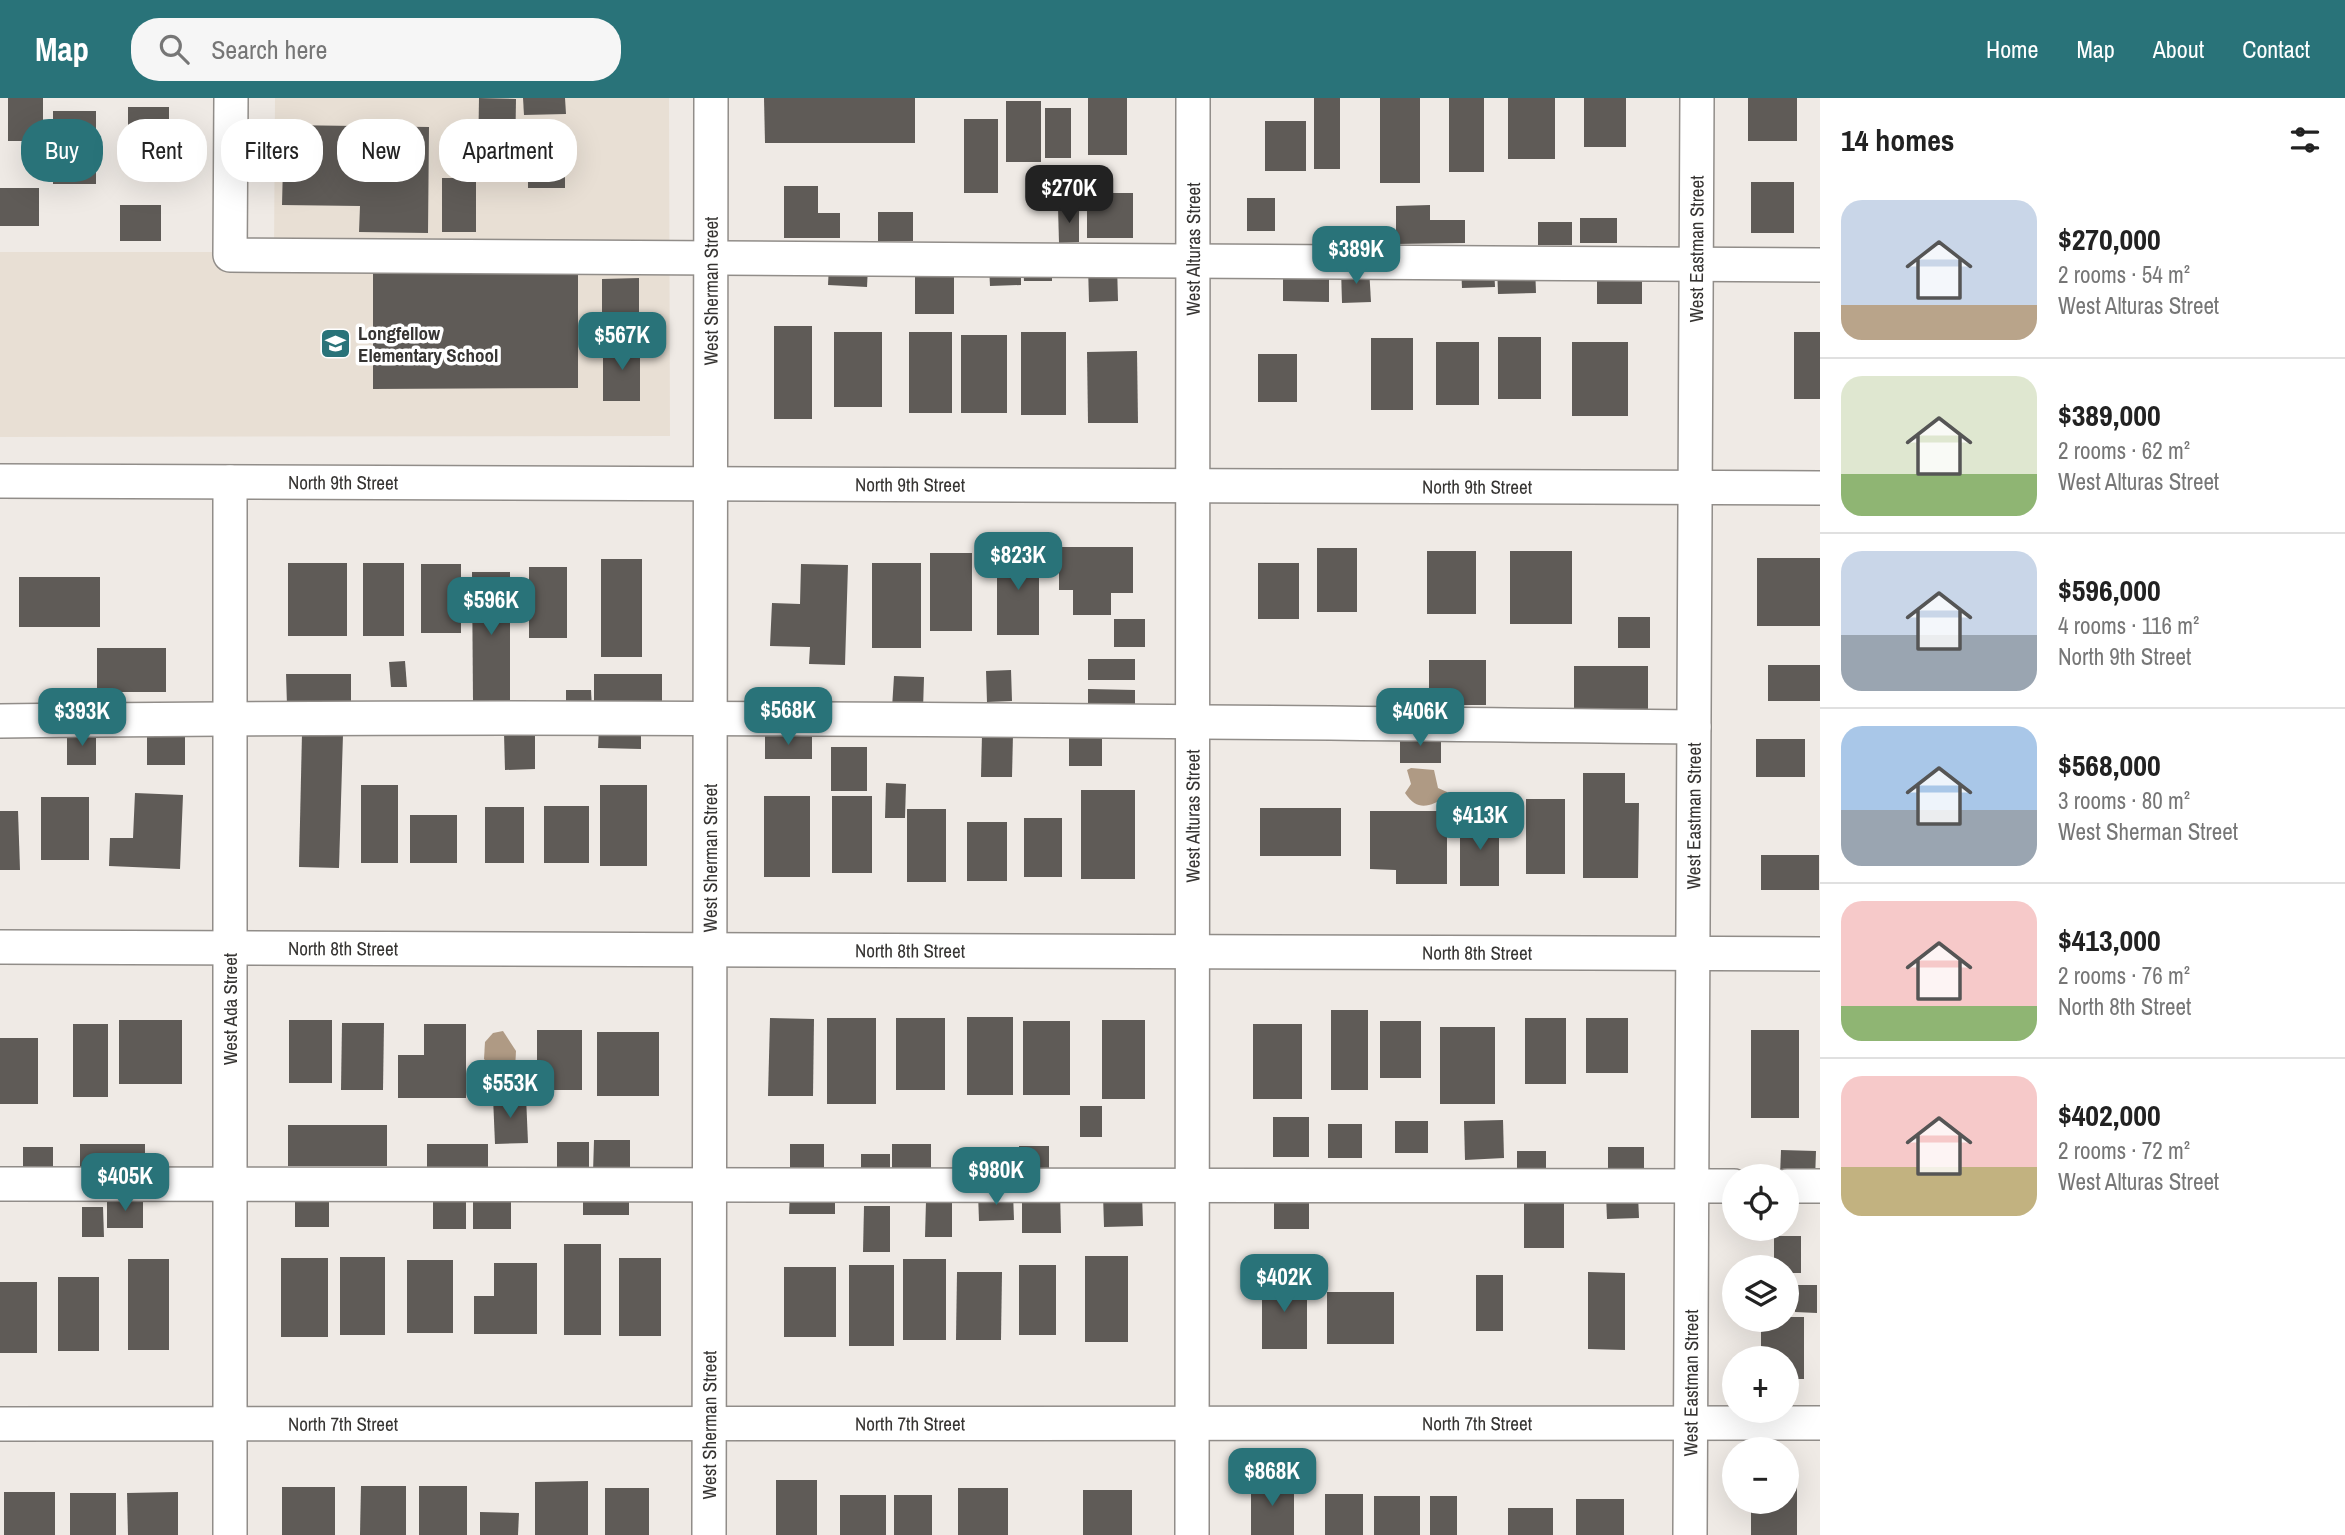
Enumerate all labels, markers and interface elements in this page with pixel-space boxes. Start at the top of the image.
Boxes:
search box [131,18,621,81]
text: Map [35,27,89,71]
icon: search [155,30,193,68]
text: Search here [211,32,327,67]
text: Home [1986,33,2038,65]
text: Map [2076,33,2115,65]
text: About [2153,33,2204,65]
text: Contact [2242,33,2310,65]
chip: Buy [21,119,103,182]
chip: Rent [117,119,207,182]
chip: Filters [221,119,323,182]
chip: New [337,119,425,182]
chip: Apartment [439,119,577,182]
text: 14 homes [1841,120,1955,160]
icon: filters [2286,121,2324,159]
pin: $270K [1020,166,1118,225]
text: $270K [1041,172,1097,203]
street label: West Eastman Street [1683,175,1710,323]
street label: West Alturas Street [1180,182,1206,316]
street label: West Sherman Street [698,216,724,365]
text: $270,000 [2058,219,2161,259]
pin: $389K [1307,226,1405,286]
icon: home [1897,228,1981,312]
text: $389K [1328,233,1384,264]
text: 2 rooms · 54 m² [2058,259,2190,290]
text: West Alturas Street [2058,290,2219,321]
pin: $567K [573,313,671,372]
text: $567K [594,319,650,350]
place label: Longfellow Elementary School [358,320,498,368]
school or university icon: Longfellow Elementary School [318,327,352,361]
text: $389,000 [2058,395,2161,435]
icon: home [1897,404,1981,488]
text: 2 rooms · 62 m² [2058,435,2190,466]
text: West Alturas Street [2058,466,2219,497]
street label: North 9th Street [288,469,399,496]
street label: North 9th Street [855,471,966,498]
street label: North 9th Street [1422,473,1533,500]
pin: $823K [969,532,1067,592]
text: $823K [990,539,1046,570]
text: $596,000 [2058,570,2161,610]
pin: $596K [442,578,540,637]
icon: home [1897,579,1981,663]
text: $596K [463,584,519,615]
text: 4 rooms · 116 m² [2058,610,2199,641]
text: North 9th Street [2058,641,2191,672]
pin: $393K [33,688,131,748]
pin: $568K [739,688,837,747]
pin: $406K [1371,688,1469,748]
text: $568K [760,694,816,725]
text: $393K [54,695,110,726]
text: $406K [1392,695,1448,726]
street label: West Eastman Street [1680,742,1707,890]
text: $568,000 [2058,745,2161,785]
street label: West Alturas Street [1179,749,1206,883]
icon: home [1897,754,1981,838]
street label: West Sherman Street [697,783,723,932]
text: 3 rooms · 80 m² [2058,785,2190,816]
pin: $413K [1431,792,1529,852]
text: $413K [1452,799,1508,830]
text: West Sherman Street [2058,816,2238,847]
text: $413,000 [2058,920,2161,960]
icon: home [1897,929,1981,1013]
street label: North 8th Street [288,935,399,962]
street label: North 8th Street [855,937,966,964]
street label: North 8th Street [1422,939,1533,966]
street label: West Ada Street [217,952,243,1065]
text: 2 rooms · 76 m² [2058,960,2190,991]
text: North 8th Street [2058,991,2191,1022]
pin: $553K [461,1060,559,1120]
text: $553K [482,1067,538,1098]
text: $402,000 [2058,1095,2161,1135]
icon: home [1897,1104,1981,1188]
text: 2 rooms · 72 m² [2058,1135,2190,1166]
pin: $980K [947,1148,1045,1207]
pin: $405K [76,1154,174,1213]
text: $980K [968,1154,1024,1185]
text: $405K [97,1160,153,1191]
map controls [1722,1164,1799,1514]
button: locate [1722,1164,1799,1241]
text: West Alturas Street [2058,1166,2219,1197]
pin: $402K [1235,1254,1333,1314]
button: layers [1722,1255,1799,1332]
text: $402K [1256,1261,1312,1292]
street label: West Eastman Street [1677,1309,1704,1457]
button: + [1722,1346,1799,1423]
street label: West Sherman Street [696,1350,722,1499]
street label: North 7th Street [855,1410,966,1437]
street label: North 7th Street [1422,1410,1533,1436]
street label: North 7th Street [288,1411,399,1437]
button: − [1722,1437,1799,1514]
pin: $868K [1223,1448,1321,1508]
text: $868K [1244,1455,1300,1486]

